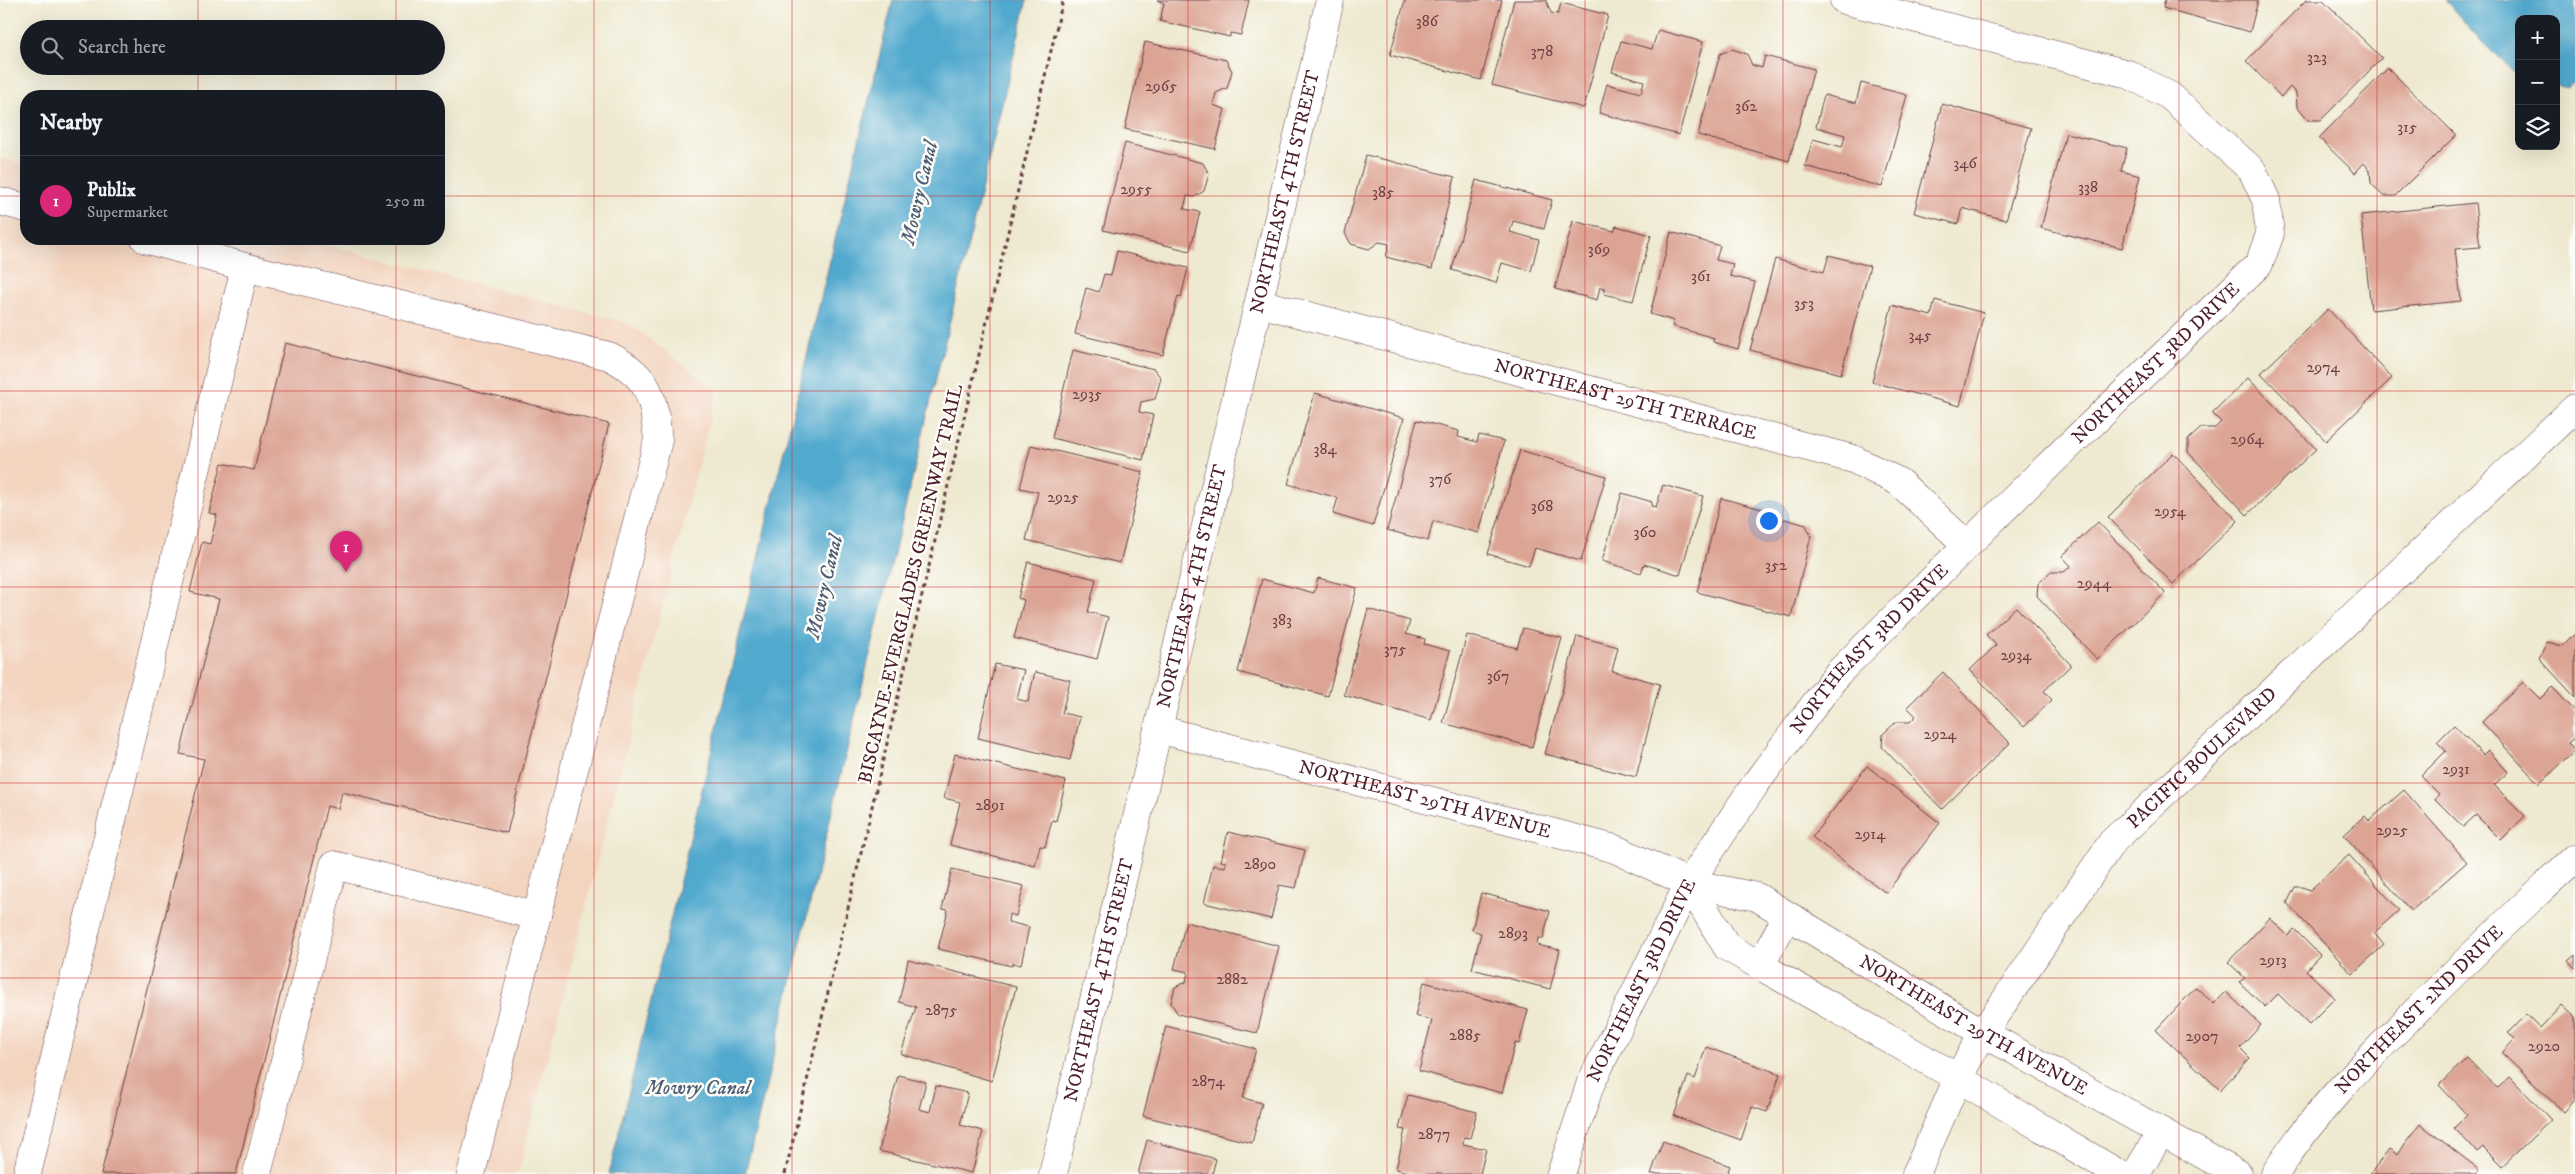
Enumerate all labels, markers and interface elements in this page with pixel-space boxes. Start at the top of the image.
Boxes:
house number: 386 [1416,11,1439,31]
map controls [2515,15,2560,150]
button: + [2515,15,2560,60]
search box [20,20,445,75]
icon: search [38,34,66,62]
text: Search here [78,36,166,59]
house number: 378 [1531,41,1553,61]
house number: 323 [2307,47,2327,67]
button: − [2515,60,2560,105]
street label: NORTHEAST 4TH STREET [1245,67,1325,316]
house number: 2965 [1145,76,1177,96]
house number: 362 [1735,96,1757,116]
button: layers [2515,105,2560,150]
text: Nearby [40,110,102,136]
house number: 315 [2397,117,2417,137]
water label: Mowry Canal [896,137,944,249]
house number: 346 [1953,153,1977,173]
house number: 338 [2078,177,2098,197]
text: Publix [87,179,136,202]
house number: 2955 [1120,179,1152,199]
house number: 385 [1372,182,1394,202]
text: 1 [53,191,59,211]
text: 250 m [385,191,425,211]
text: Supermarket [87,202,168,222]
house number: 369 [1588,239,1610,259]
house number: 361 [1691,266,1711,286]
street label: NORTHEAST 3RD DRIVE [2067,277,2244,449]
house number: 353 [1794,293,1814,313]
house number: 345 [1908,325,1932,345]
street label: NORTHEAST 29TH TERRACE [1492,354,1759,445]
house number: 2974 [2306,357,2340,377]
street label: BISCAYNE-EVERGLADES GREENWAY TRAIL [854,382,968,786]
house number: 2935 [1072,384,1102,404]
house number: 2964 [2230,429,2264,449]
house number: 384 [1313,439,1337,459]
street label: NORTHEAST 4TH STREET [1152,462,1232,710]
house number: 376 [1429,469,1452,489]
house number: 2925 [1047,487,1079,507]
house number: 368 [1531,496,1553,516]
house number: 2954 [2154,501,2187,521]
your location [1756,508,1782,534]
house number: 360 [1634,522,1656,542]
pin: 1 [330,531,362,572]
water label: Mowry Canal [801,531,849,643]
house number: 352 [1765,555,1787,575]
street label: NORTHEAST 3RD DRIVE [1785,559,1953,738]
house number: 2944 [2077,573,2112,593]
house number: 383 [1272,610,1292,630]
house number: 375 [1384,639,1406,659]
house number: 2934 [2000,645,2032,665]
house number: 367 [1487,666,1509,686]
street label: PACIFIC BOULEVARD [2122,682,2281,833]
house number: 2924 [1924,724,1957,744]
street label: NORTHEAST 29TH AVENUE [1296,755,1554,843]
house number: 2931 [2442,759,2470,779]
house number: 2891 [975,795,1005,815]
house number: 2925 [2376,820,2408,840]
house number: 2914 [1855,824,1886,844]
house number: 2890 [1244,854,1276,874]
street label: NORTHEAST 4TH STREET [1059,856,1139,1104]
street label: NORTHEAST 3RD DRIVE [1582,875,1701,1086]
street label: NORTHEAST 2ND DRIVE [2330,920,2508,1099]
house number: 2893 [1498,923,1528,943]
street label: NORTHEAST 29TH AVENUE [1855,950,2092,1100]
house number: 2913 [2259,950,2287,970]
house number: 2882 [1216,969,1248,989]
house number: 2875 [925,1000,957,1020]
house number: 2885 [1449,1025,1481,1045]
house number: 2907 [2186,1026,2218,1046]
house number: 2920 [2528,1036,2560,1056]
house number: 2874 [1191,1071,1225,1091]
water label: Mowry Canal [643,1076,752,1101]
house number: 2877 [1418,1124,1450,1144]

